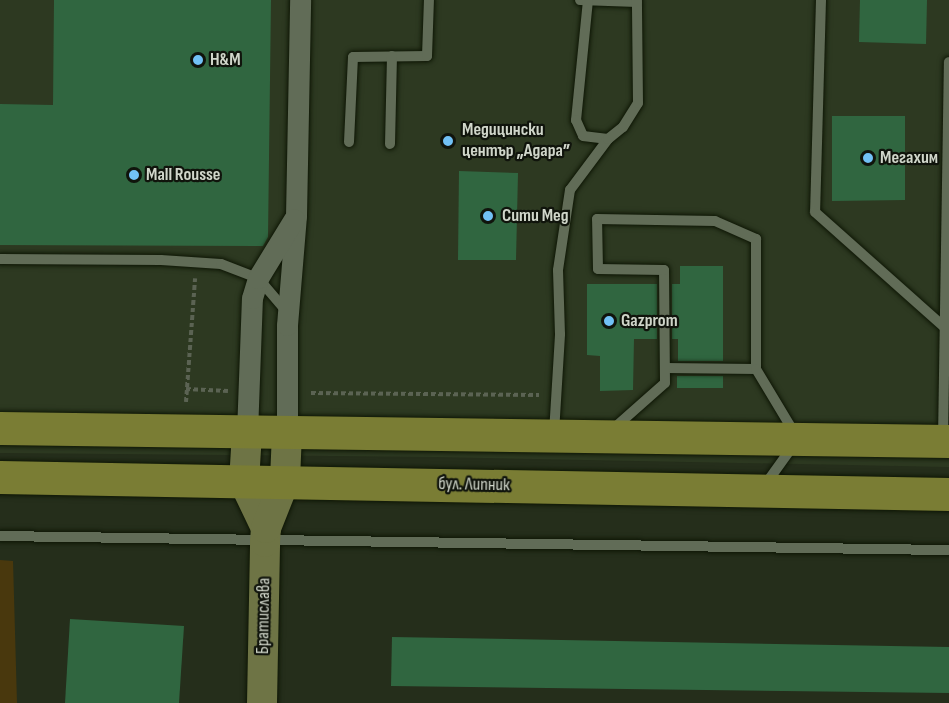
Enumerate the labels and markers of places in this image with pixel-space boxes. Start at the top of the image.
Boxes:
place label: H&M [210,49,241,71]
marker: H&M [191,53,205,67]
place label: Медицински център „Адара” [462,120,570,162]
marker: Медицински център „Адара” [439,132,457,150]
place label: Мегахим [880,147,938,169]
marker: Мегахим [861,151,875,165]
place label: Mall Rousse [146,164,221,186]
marker: Mall Rousse [127,168,141,182]
place label: Сити Мед [502,205,569,227]
marker: Сити Мед [479,207,497,225]
place label: Gazprom [621,310,678,332]
marker: Gazprom [602,314,616,328]

